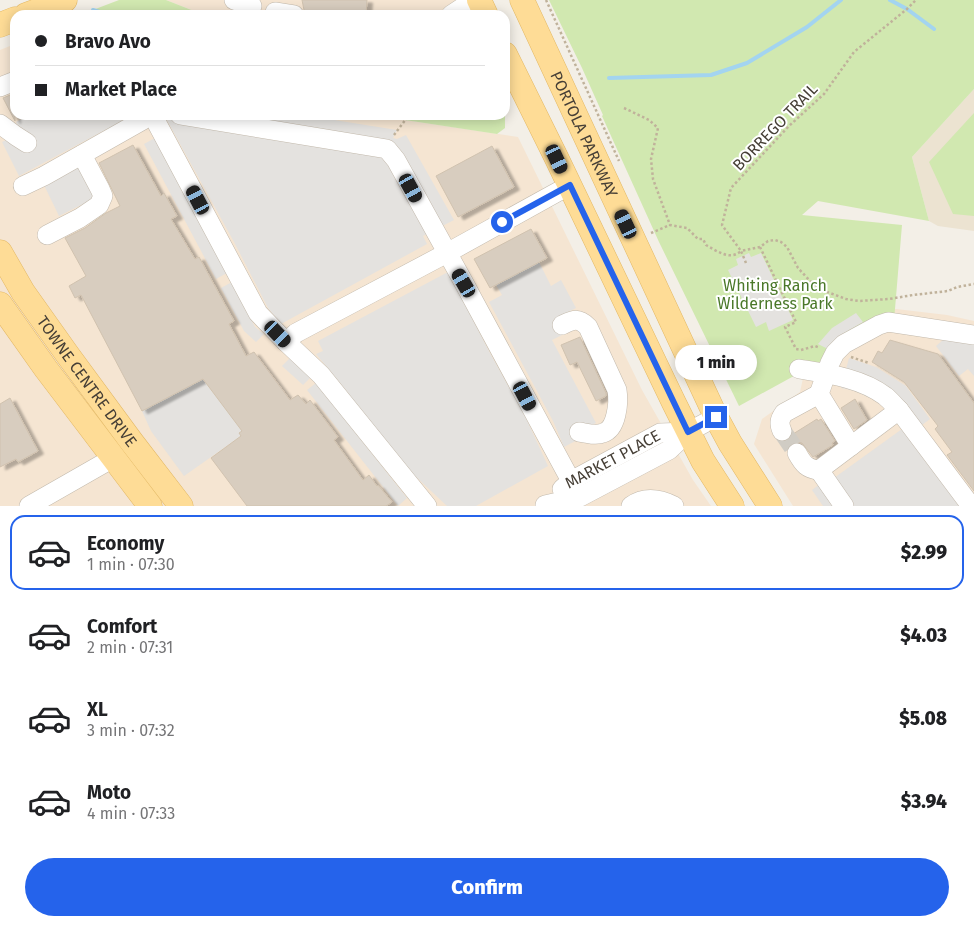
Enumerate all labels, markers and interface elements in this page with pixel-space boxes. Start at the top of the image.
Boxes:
text: Bravo Avo [65,30,151,53]
street label: PORTOLA PARKWAY [547,68,622,200]
text: Market Place [65,78,177,101]
street label: BORREGO TRAIL [729,79,821,175]
car [543,142,570,176]
car [397,171,424,205]
car [184,183,211,217]
car [612,207,639,241]
route start [491,211,513,233]
car [450,266,477,300]
park label: Whiting Ranch Wilderness Park [717,276,834,313]
street label: TOWNE CENTRE DRIVE [33,312,141,450]
car [262,318,293,350]
callout: 1 min [675,344,757,380]
text: 1 min [697,353,735,372]
car [511,379,538,413]
route end [705,406,727,428]
street label: MARKET PLACE [561,425,663,492]
icon: car [27,530,72,575]
text: Economy [87,532,164,555]
text: $2.99 [901,541,947,564]
text: 1 min · 07:30 [87,555,175,574]
icon: car [27,613,72,658]
text: Comfort [87,615,157,638]
text: $4.03 [900,624,947,647]
text: 2 min · 07:31 [87,638,173,657]
icon: car [27,696,72,741]
text: XL [87,698,108,721]
text: $5.08 [899,707,947,730]
text: 3 min · 07:32 [87,721,175,740]
icon: car [27,779,72,824]
text: Moto [87,781,131,804]
text: $3.94 [901,790,947,813]
text: 4 min · 07:33 [87,804,175,823]
button: Confirm [25,858,949,916]

